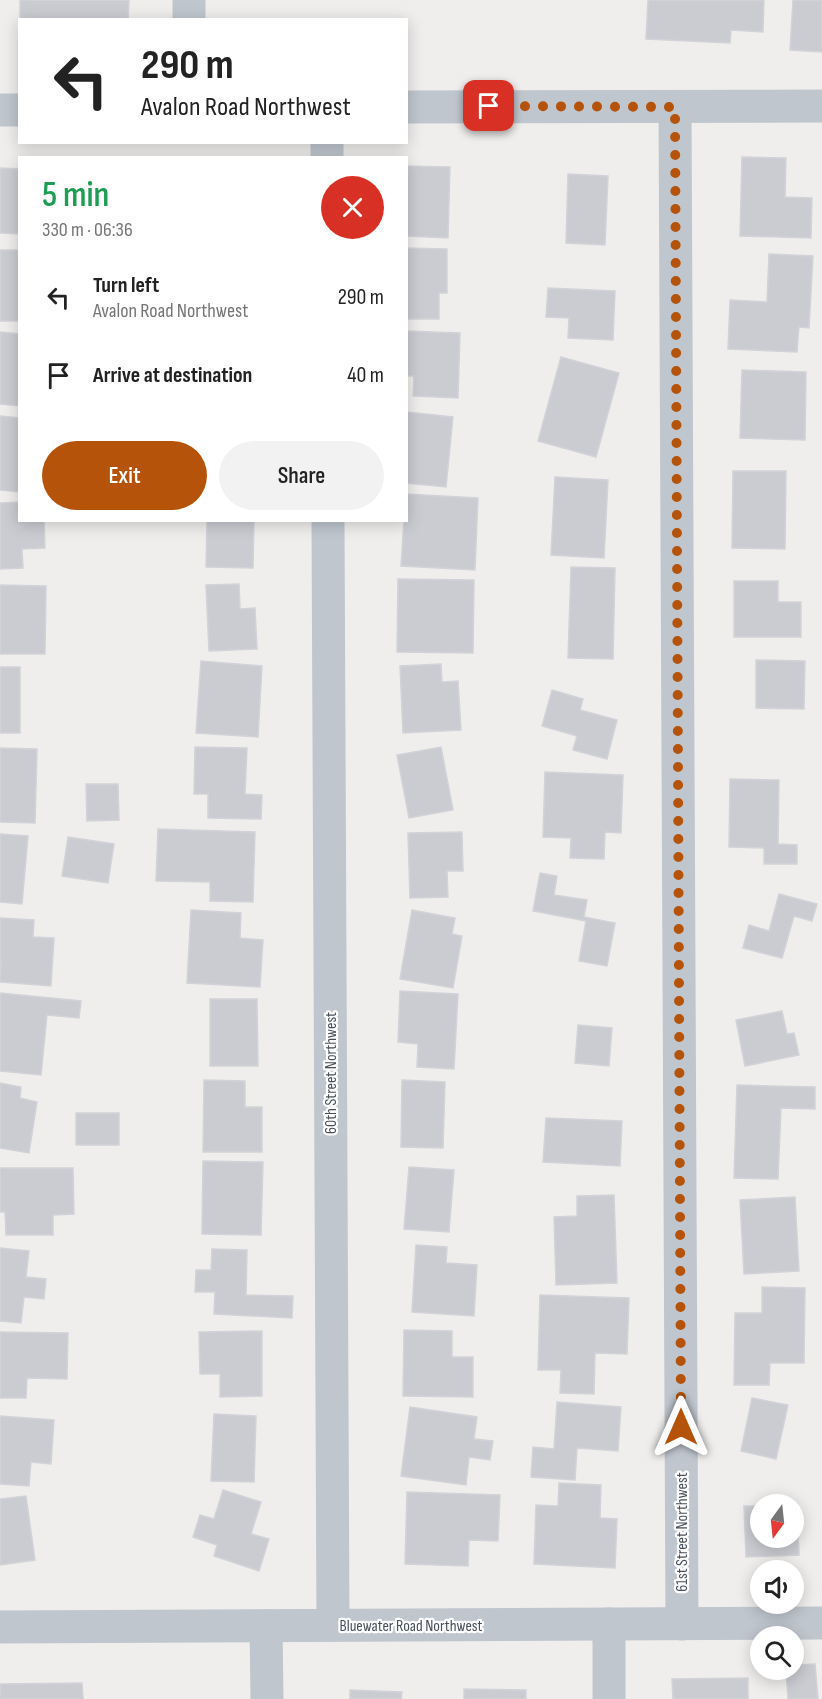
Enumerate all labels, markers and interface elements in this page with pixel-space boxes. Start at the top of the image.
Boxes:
text: 290 m [141,40,234,91]
icon: left [42,42,120,120]
pin [463,80,514,131]
icon: arrive [472,89,505,122]
text: Avalon Road Northwest [141,91,351,123]
text: 5 min [42,174,109,217]
button: close [321,176,384,239]
text: 330 m · 06:36 [42,218,133,242]
text: Turn left [93,272,159,299]
icon: left [42,281,75,314]
text: 290 m [338,284,384,311]
text: Avalon Road Northwest [93,299,248,323]
icon: arrive [42,359,75,392]
text: Arrive at destination [93,362,252,389]
text: 40 m [347,362,384,389]
button: Exit [42,441,207,510]
button: Share [219,441,384,510]
street label: 60th Street Northwest [322,1012,341,1134]
position arrow [649,1395,713,1459]
street label: 61st Street Northwest [673,1472,692,1592]
north arrow [750,1494,804,1548]
map controls [750,1494,804,1680]
button: sound [750,1560,804,1614]
street label: Bluewater Road Northwest [340,1617,483,1636]
button: search [750,1626,804,1680]

